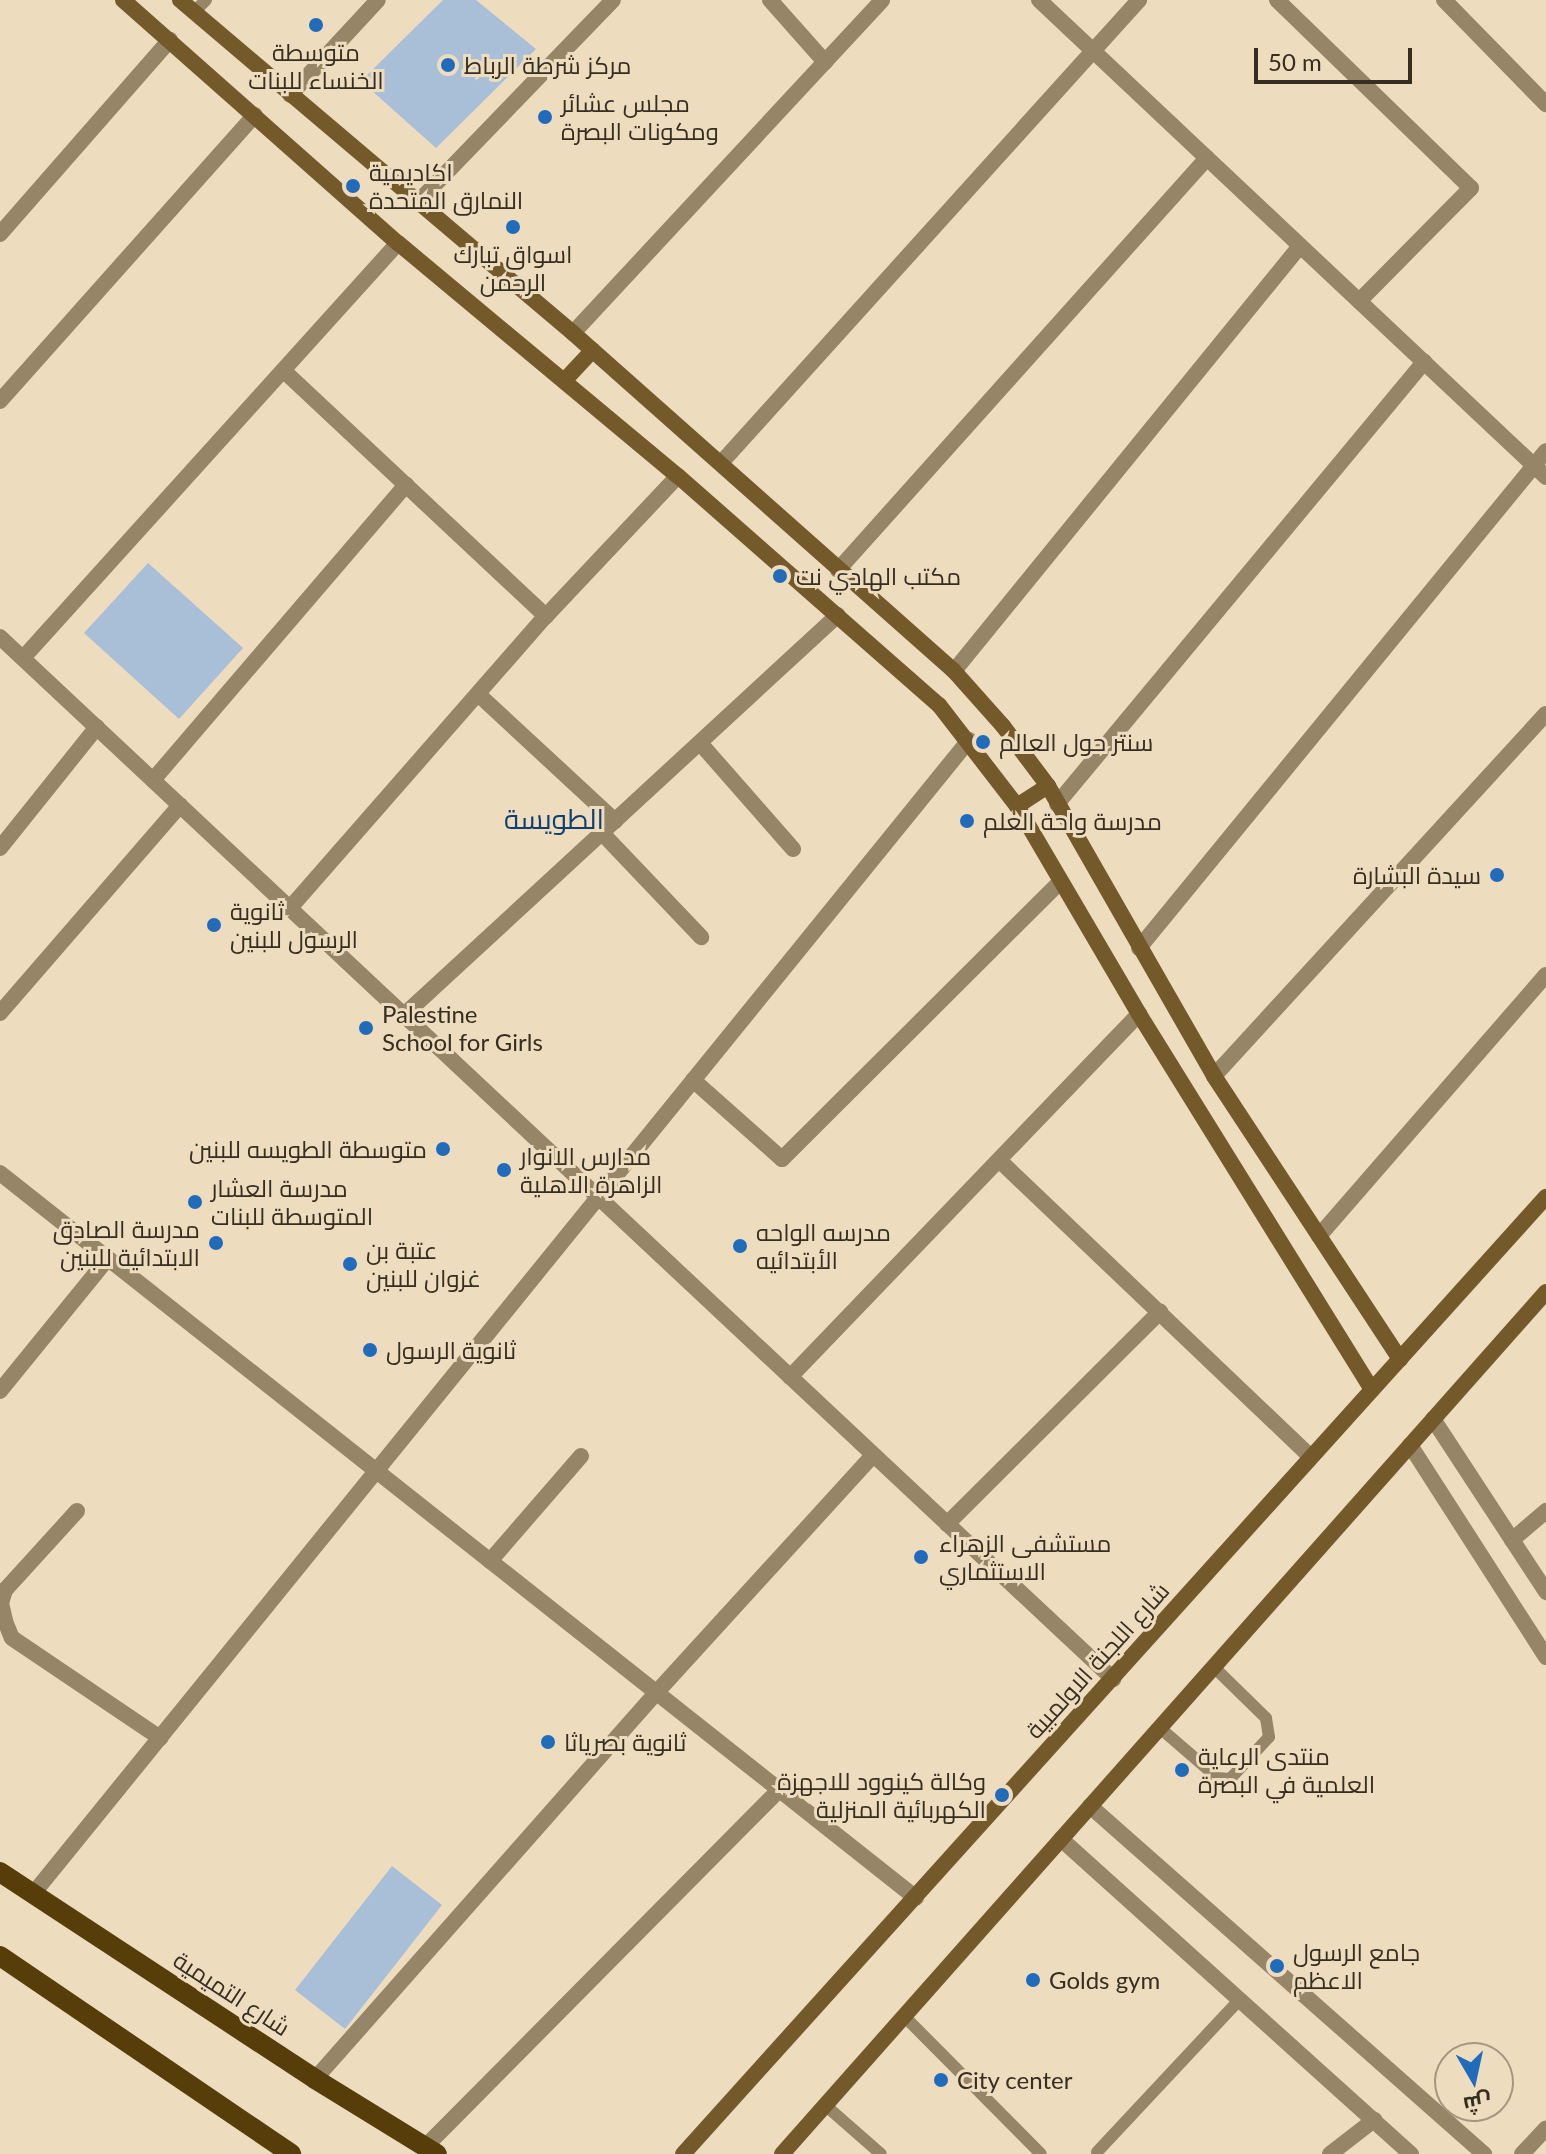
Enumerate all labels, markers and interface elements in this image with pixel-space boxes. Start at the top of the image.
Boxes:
marker: متوسطة الخنساء للبنات [307,16,325,34]
scale bar [1258,32,1416,82]
place label: متوسطة الخنساء للبنات [248,38,384,94]
text: 50 m [1268,47,1322,76]
place label: مركز شرطة الرباط [464,51,632,79]
marker: مركز شرطة الرباط [439,56,457,74]
place label: مجلس عشائر ومكونات البصرة [561,89,719,145]
marker: مجلس عشائر ومكونات البصرة [536,108,554,126]
place label: اكاديمية النمارق المتحدة [369,158,523,214]
marker: اكاديمية النمارق المتحدة [344,177,362,195]
marker: اسواق تبارك الرحمن [504,218,522,236]
place label: اسواق تبارك الرحمن [453,240,573,296]
place label: مكتب الهادي نت [796,562,961,590]
marker: مكتب الهادي نت [771,567,789,585]
place label: سنتر حول العالم [999,728,1153,756]
marker: سنتر حول العالم [974,733,992,751]
district label: الطويسة [504,801,604,835]
place label: مدرسة واحة العلم [983,807,1162,835]
marker: مدرسة واحة العلم [958,812,976,830]
place label: سيدة البشارة [1353,861,1481,889]
marker: سيدة البشارة [1488,866,1506,884]
place label: ثانوية الرسول للبنين [230,897,358,953]
marker: ثانوية الرسول للبنين [205,916,223,934]
place label: Palestine School for Girls [382,1000,543,1056]
marker: Palestine School for Girls [357,1019,375,1037]
place label: متوسطة الطويسه للبنين [189,1135,427,1163]
marker: متوسطة الطويسه للبنين [434,1140,452,1158]
place label: مدارس الانوار الزاهرة الاهلية [520,1142,662,1198]
marker: مدارس الانوار الزاهرة الاهلية [495,1161,513,1179]
place label: مدرسة العشار المتوسطة للبنات [211,1174,373,1230]
marker: مدرسة العشار المتوسطة للبنات [186,1193,204,1211]
place label: مدرسة الصادق الابتدائية للبنين [53,1215,200,1271]
place label: مدرسه الواحه الأبتدائيه [756,1218,891,1274]
marker: مدرسة الصادق الابتدائية للبنين [207,1234,225,1252]
place label: عتبة بن غزوان للبنين [366,1236,481,1292]
marker: مدرسه الواحه الأبتدائيه [731,1237,749,1255]
marker: عتبة بن غزوان للبنين [341,1255,359,1273]
place label: ثانوية الرسول [386,1336,516,1364]
marker: ثانوية الرسول [361,1341,379,1359]
place label: مستشفى الزهراء الاستثماري [939,1529,1112,1585]
marker: مستشفى الزهراء الاستثماري [910,1546,932,1568]
street label: شارع اللجنة الاولمبية [1019,1576,1175,1744]
place label: ثانوية بصرياثا [564,1728,686,1756]
marker: ثانوية بصرياثا [539,1733,557,1751]
place label: منتدى الرعاية العلمية في البصرة [1198,1742,1375,1798]
marker: منتدى الرعاية العلمية في البصرة [1173,1761,1191,1779]
place label: وكالة كينوود للاجهزة الكهربائية المنزلية [777,1767,986,1823]
marker: وكالة كينوود للاجهزة الكهربائية المنزلية [993,1786,1011,1804]
place label: جامع الرسول الاعظم [1293,1938,1420,1994]
street label: شارع التميمية [168,1945,296,2041]
marker: جامع الرسول الاعظم [1268,1957,1286,1975]
place label: Golds gym [1049,1966,1160,1994]
marker: Golds gym [1024,1971,1042,1989]
north arrow [1434,2042,1514,2122]
place label: City center [957,2066,1073,2094]
marker: City center [932,2071,950,2089]
text: ش [1461,2089,1494,2120]

